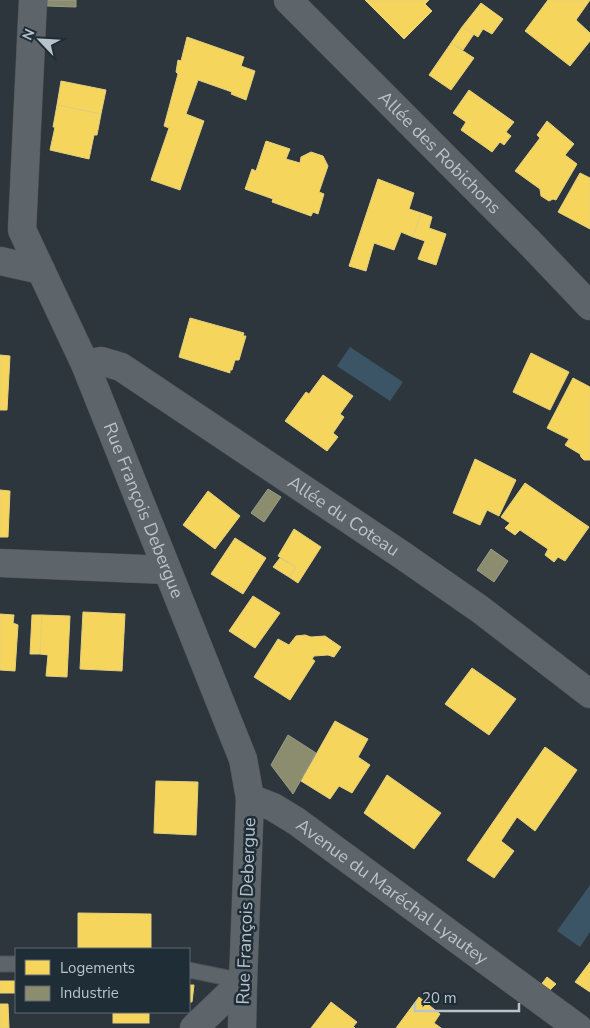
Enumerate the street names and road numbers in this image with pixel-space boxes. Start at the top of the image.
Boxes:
street label: Allée des Robichons [373,85,506,219]
street label: Rue François Debergue [98,419,190,602]
street label: Allée du Coteau [283,470,404,562]
street label: Avenue du Maréchal Lyautey [291,813,494,971]
street label: Rue François Debergue [231,817,261,1005]

